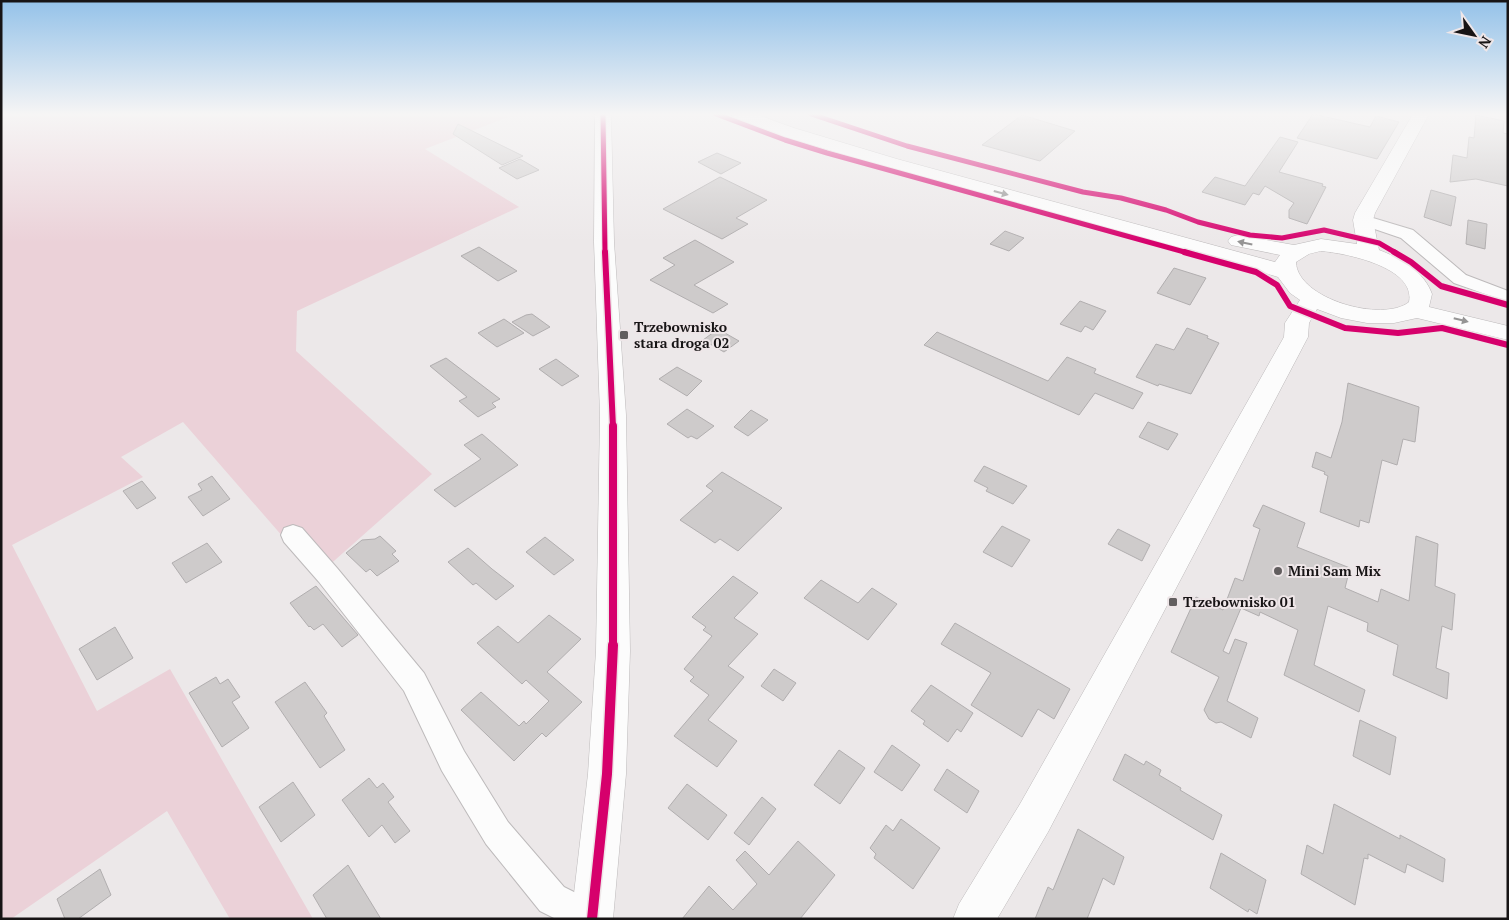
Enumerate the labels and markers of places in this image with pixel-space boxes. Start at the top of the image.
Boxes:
place label: Trzebownisko stara droga 02 [634,317,729,352]
marker: Trzebownisko stara droga 02 [618,329,630,341]
place label: Mini Sam Mix [1288,561,1381,580]
marker: Mini Sam Mix [1272,565,1284,577]
place label: Trzebownisko 01 [1183,592,1296,611]
marker: Trzebownisko 01 [1167,596,1179,608]

